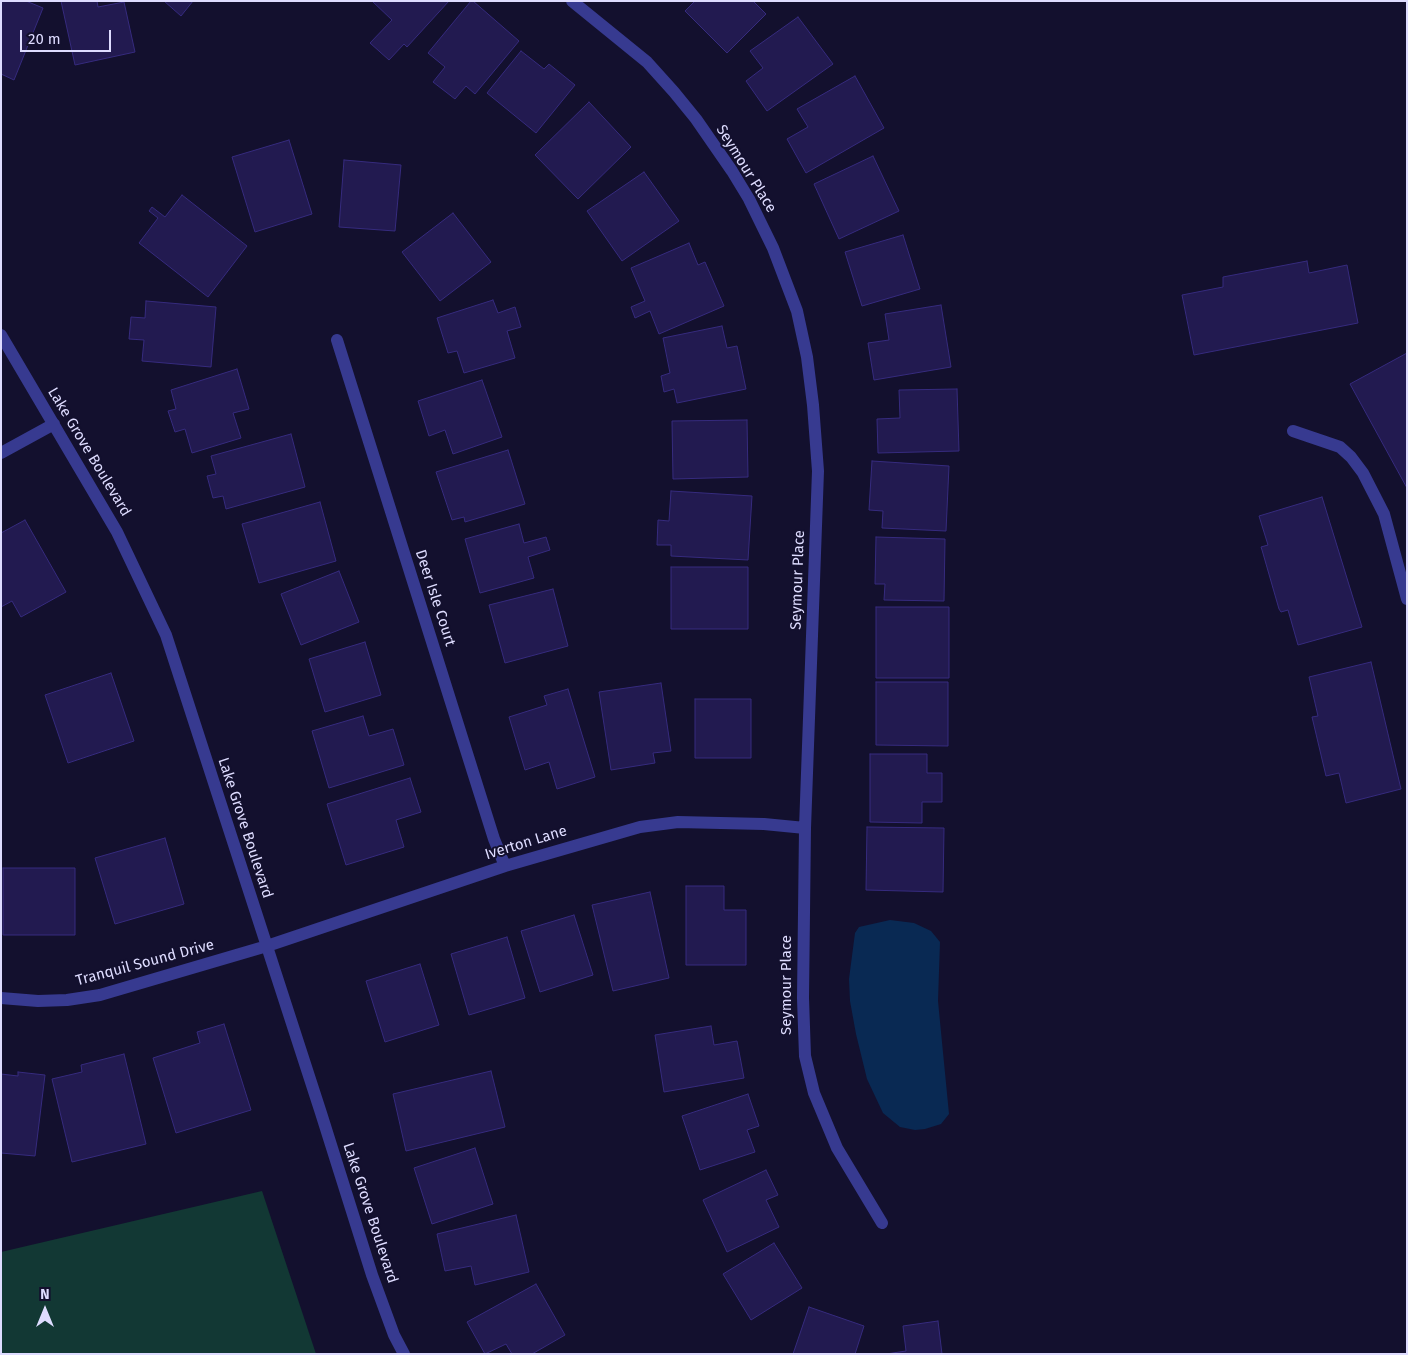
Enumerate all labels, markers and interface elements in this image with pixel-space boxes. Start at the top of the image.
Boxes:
scale bar [22,20,114,52]
text: 20 m [28,30,61,48]
street label: Seymour Place [712,122,780,216]
street label: Lake Grove Boulevard [43,384,135,520]
street label: Seymour Place [787,530,809,630]
street label: Deer Isle Court [411,547,459,649]
street label: Lake Grove Boulevard [214,755,276,901]
street label: Iverton Lane [483,822,569,864]
street label: Seymour Place [778,935,796,1035]
street label: Tranquil Sound Drive [74,936,216,990]
street label: Lake Grove Boulevard [339,1140,401,1286]
north arrow [20,1285,70,1335]
text: N [40,1286,50,1303]

